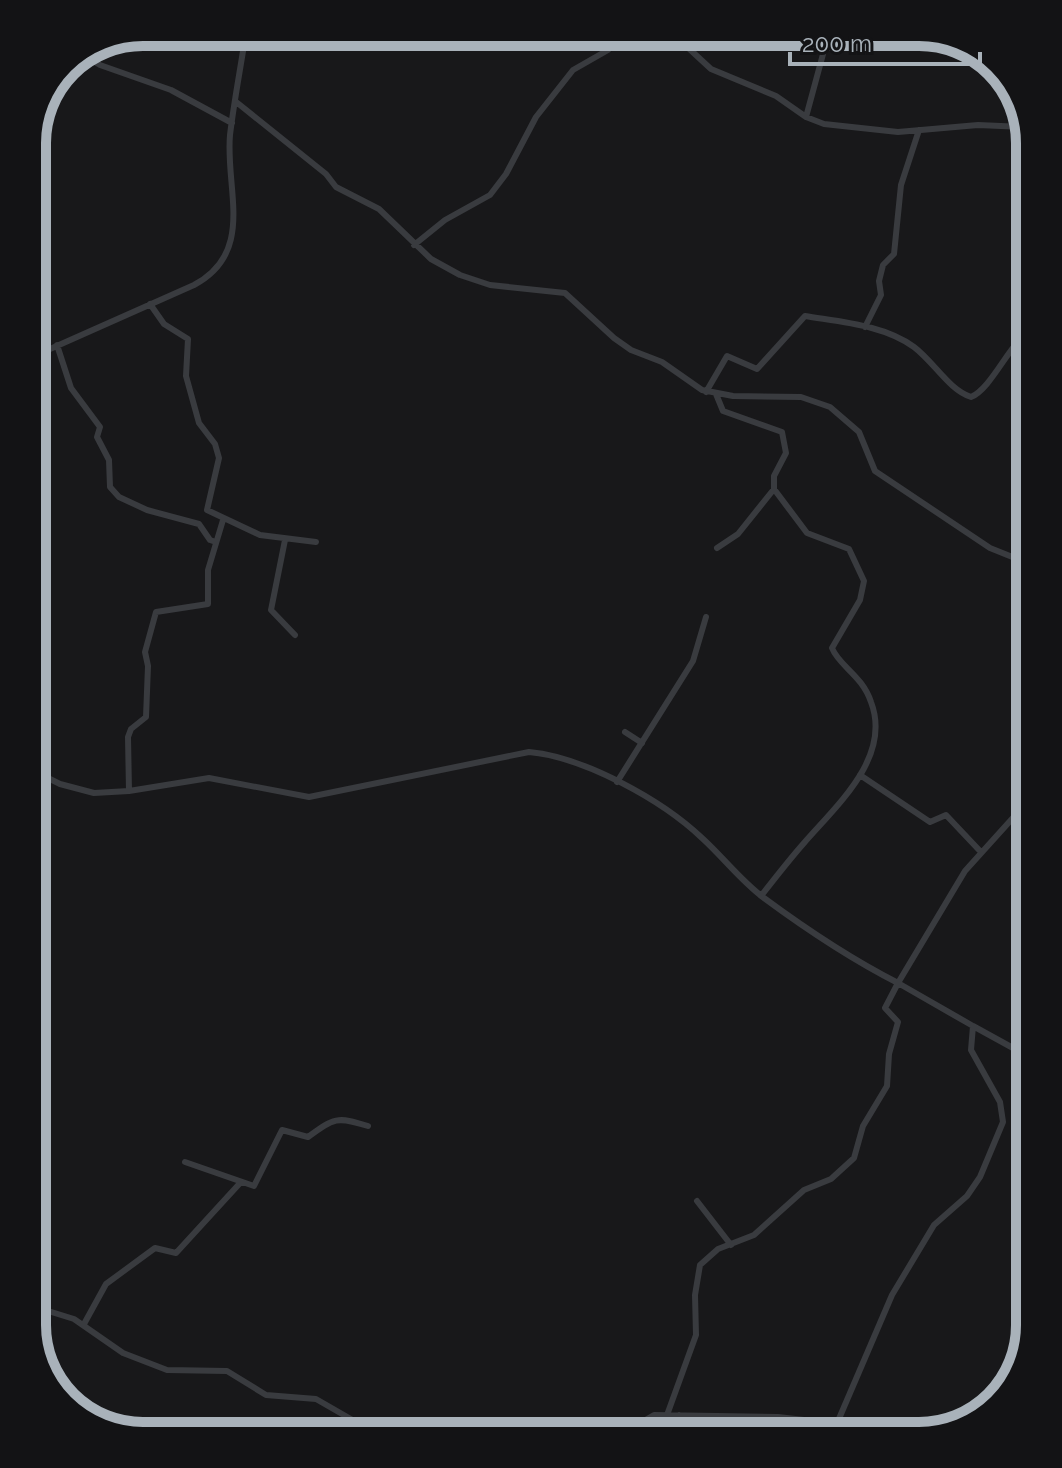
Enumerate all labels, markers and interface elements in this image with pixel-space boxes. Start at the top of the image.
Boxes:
scale bar [790,16,980,66]
text: 200 m [802,29,872,58]

